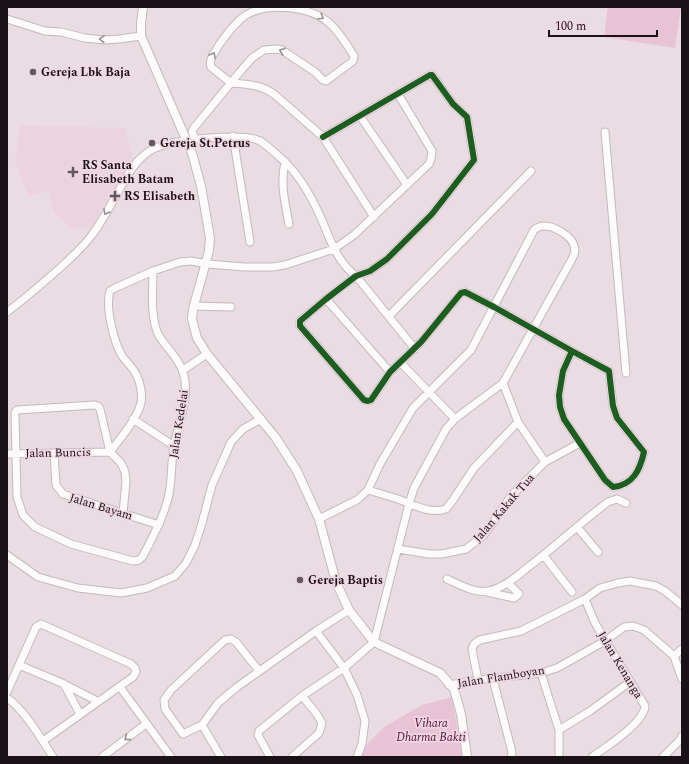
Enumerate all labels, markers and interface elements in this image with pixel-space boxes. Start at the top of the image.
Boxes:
scale bar [549,12,657,38]
one-way arrow [317,13,324,20]
text: 100 m [555,17,586,36]
one-way arrow [99,35,105,43]
one-way arrow [279,47,286,56]
one-way arrow [209,52,216,59]
place label: Gereja Lbk Baja [41,63,131,82]
marker: Gereja Lbk Baja [28,67,38,77]
place label: Gereja St.Petrus [160,134,250,153]
marker: Gereja St.Petrus [147,138,157,148]
place label: RS Santa Elisabeth Batam [82,156,174,189]
marker: RS Santa Elisabeth Batam [67,166,79,178]
place label: RS Elisabeth [124,187,196,206]
marker: RS Elisabeth [109,190,121,202]
one-way arrow [104,208,111,215]
street label: Jalan Kedelai [164,388,194,460]
street label: Jalan Buncis [25,443,91,463]
street label: Jalan Kakak Tua [469,469,540,547]
street label: Jalan Bayam [67,488,135,526]
place label: Gereja Baptis [308,571,383,590]
marker: Gereja Baptis [295,575,305,585]
street label: Jalan Kenanga [592,628,648,702]
street label: Jalan Flamboyan [456,661,546,693]
park label: Vihara Dharma Bakti [396,714,466,747]
one-way arrow [125,733,132,740]

